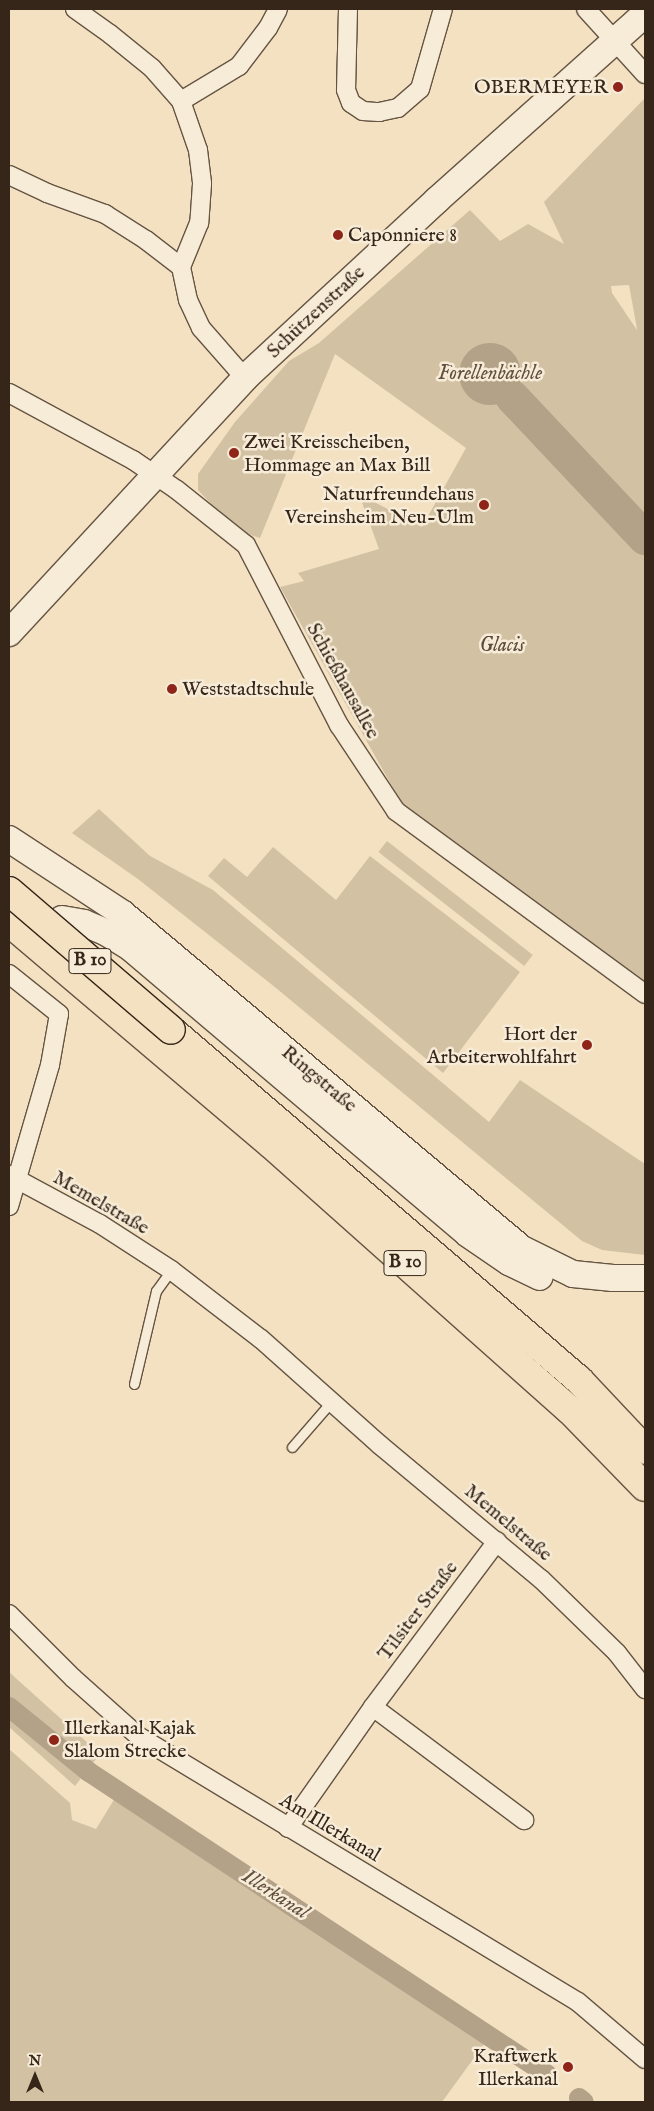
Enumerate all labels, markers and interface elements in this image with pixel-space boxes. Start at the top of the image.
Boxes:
place label: OBERMEYER [474,75,608,99]
marker: OBERMEYER [612,81,624,93]
place label: Caponniere 8 [348,223,457,247]
marker: Caponniere 8 [332,229,344,241]
street label: Schützenstraße [262,261,370,363]
water label: Forellenbächle [438,361,542,387]
place label: Zwei Kreisscheiben, Hommage an Max Bill [244,430,430,477]
marker: Zwei Kreisscheiben, Hommage an Max Bill [228,447,240,459]
place label: Naturfreundehaus Vereinsheim Neu-Ulm [285,482,474,529]
marker: Naturfreundehaus Vereinsheim Neu-Ulm [478,499,490,511]
street label: Schießhausallee [301,619,385,743]
park label: Glacis [480,633,524,657]
place label: Weststadtschule [182,677,314,701]
marker: Weststadtschule [166,683,178,695]
road number: B 10 [68,944,112,978]
place label: Hort der Arbeiterwohlfahrt [427,1022,577,1069]
marker: Hort der Arbeiterwohlfahrt [581,1039,593,1051]
street label: Ringstraße [276,1040,362,1118]
street label: Memelstraße [49,1166,153,1240]
road number: B 10 [382,1246,428,1280]
street label: Memelstraße [459,1479,557,1567]
street label: Tilsiter Straße [373,1557,463,1665]
place label: Illerkanal Kajak Slalom Strecke [64,1716,196,1763]
marker: Illerkanal Kajak Slalom Strecke [48,1734,60,1746]
street label: Am Illerkanal [275,1789,385,1867]
water label: Illerkanal [237,1864,313,1926]
place label: Kraftwerk Illerkanal [473,2044,558,2091]
north arrow [10,2051,60,2101]
text: N [29,2052,41,2070]
marker: Kraftwerk Illerkanal [562,2061,574,2073]

